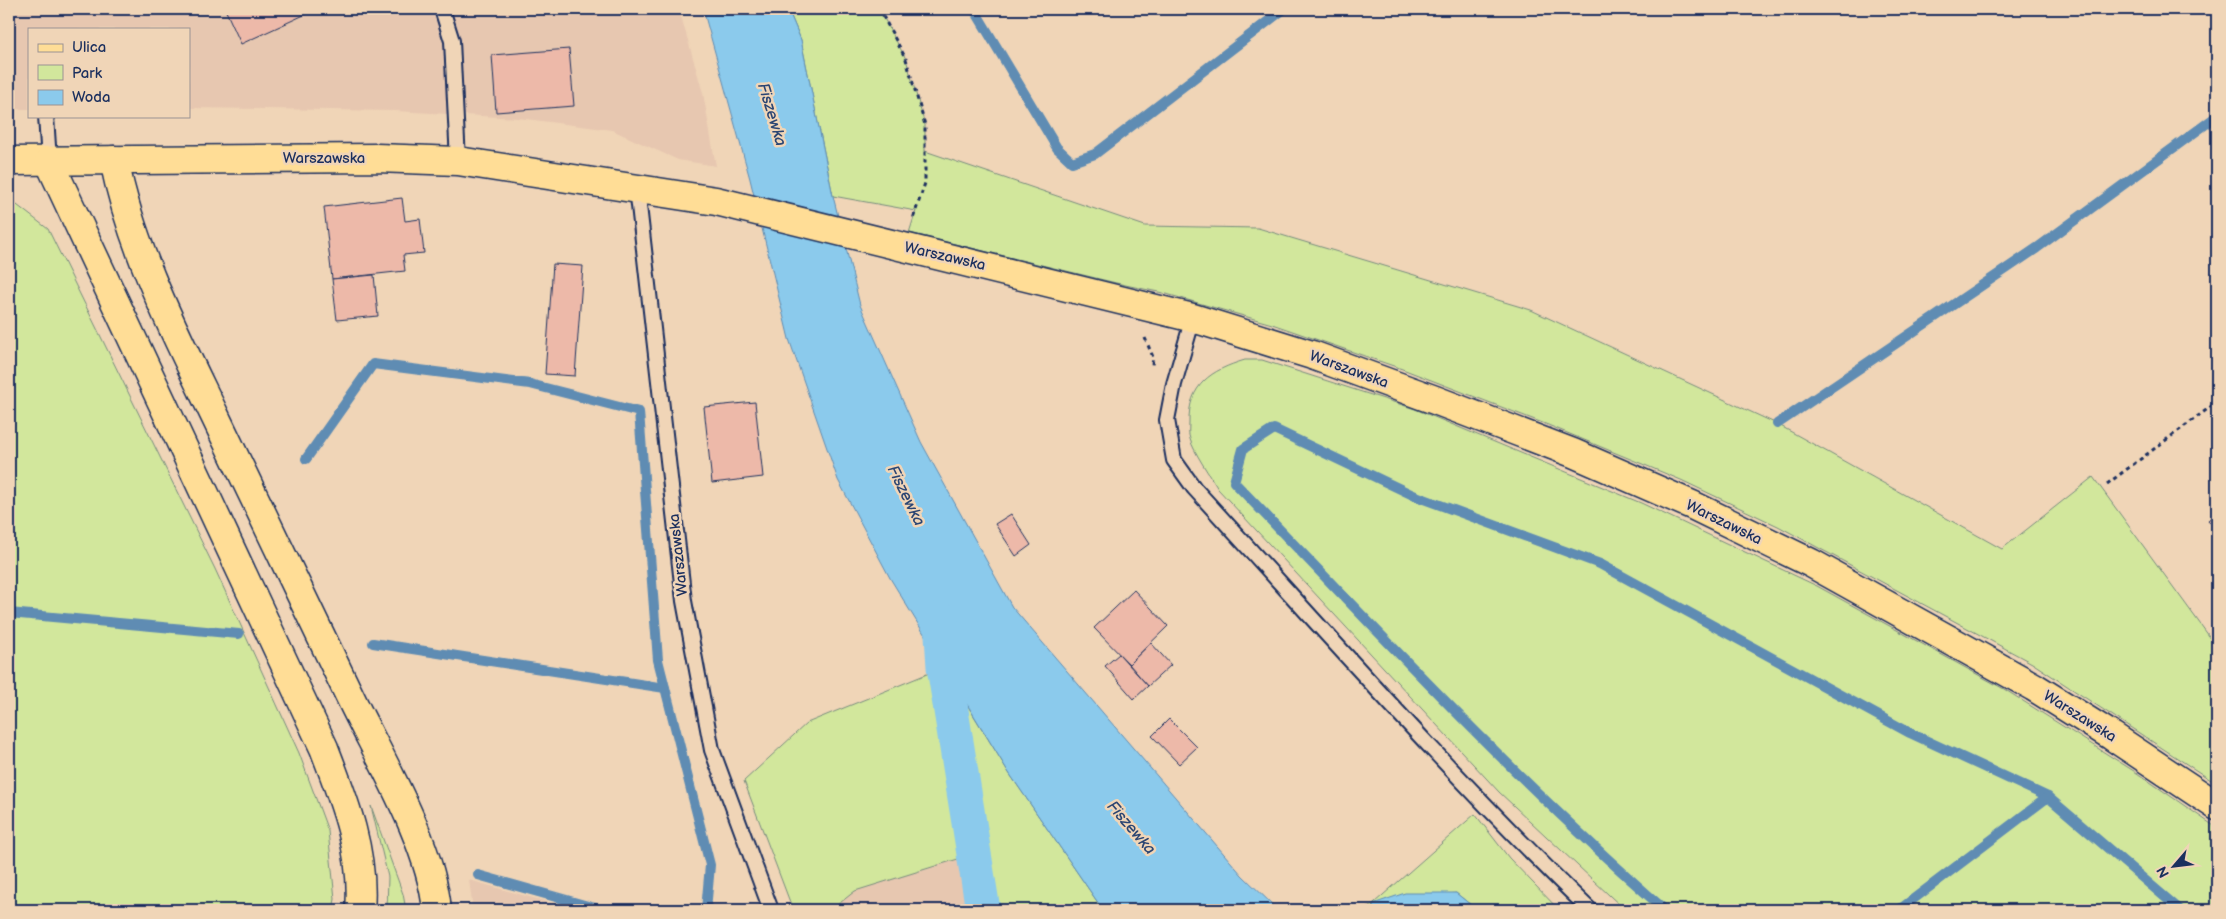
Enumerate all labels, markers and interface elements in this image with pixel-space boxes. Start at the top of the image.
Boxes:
legend [28,28,190,118]
text: Ulica [72,38,106,57]
text: Park [72,64,103,83]
water label: Fiszewka [753,81,790,148]
text: Woda [72,88,110,107]
street label: Warszawska [283,149,365,168]
street label: Warszawska [902,238,987,275]
street label: Warszawska [1307,346,1391,393]
water label: Fiszewka [883,462,928,529]
street label: Warszawska [1682,496,1765,549]
street label: Warszawska [665,513,692,597]
street label: Warszawska [2040,686,2120,746]
water label: Fiszewka [1102,797,1159,859]
north arrow [2148,842,2198,892]
text: N [2153,863,2173,881]

